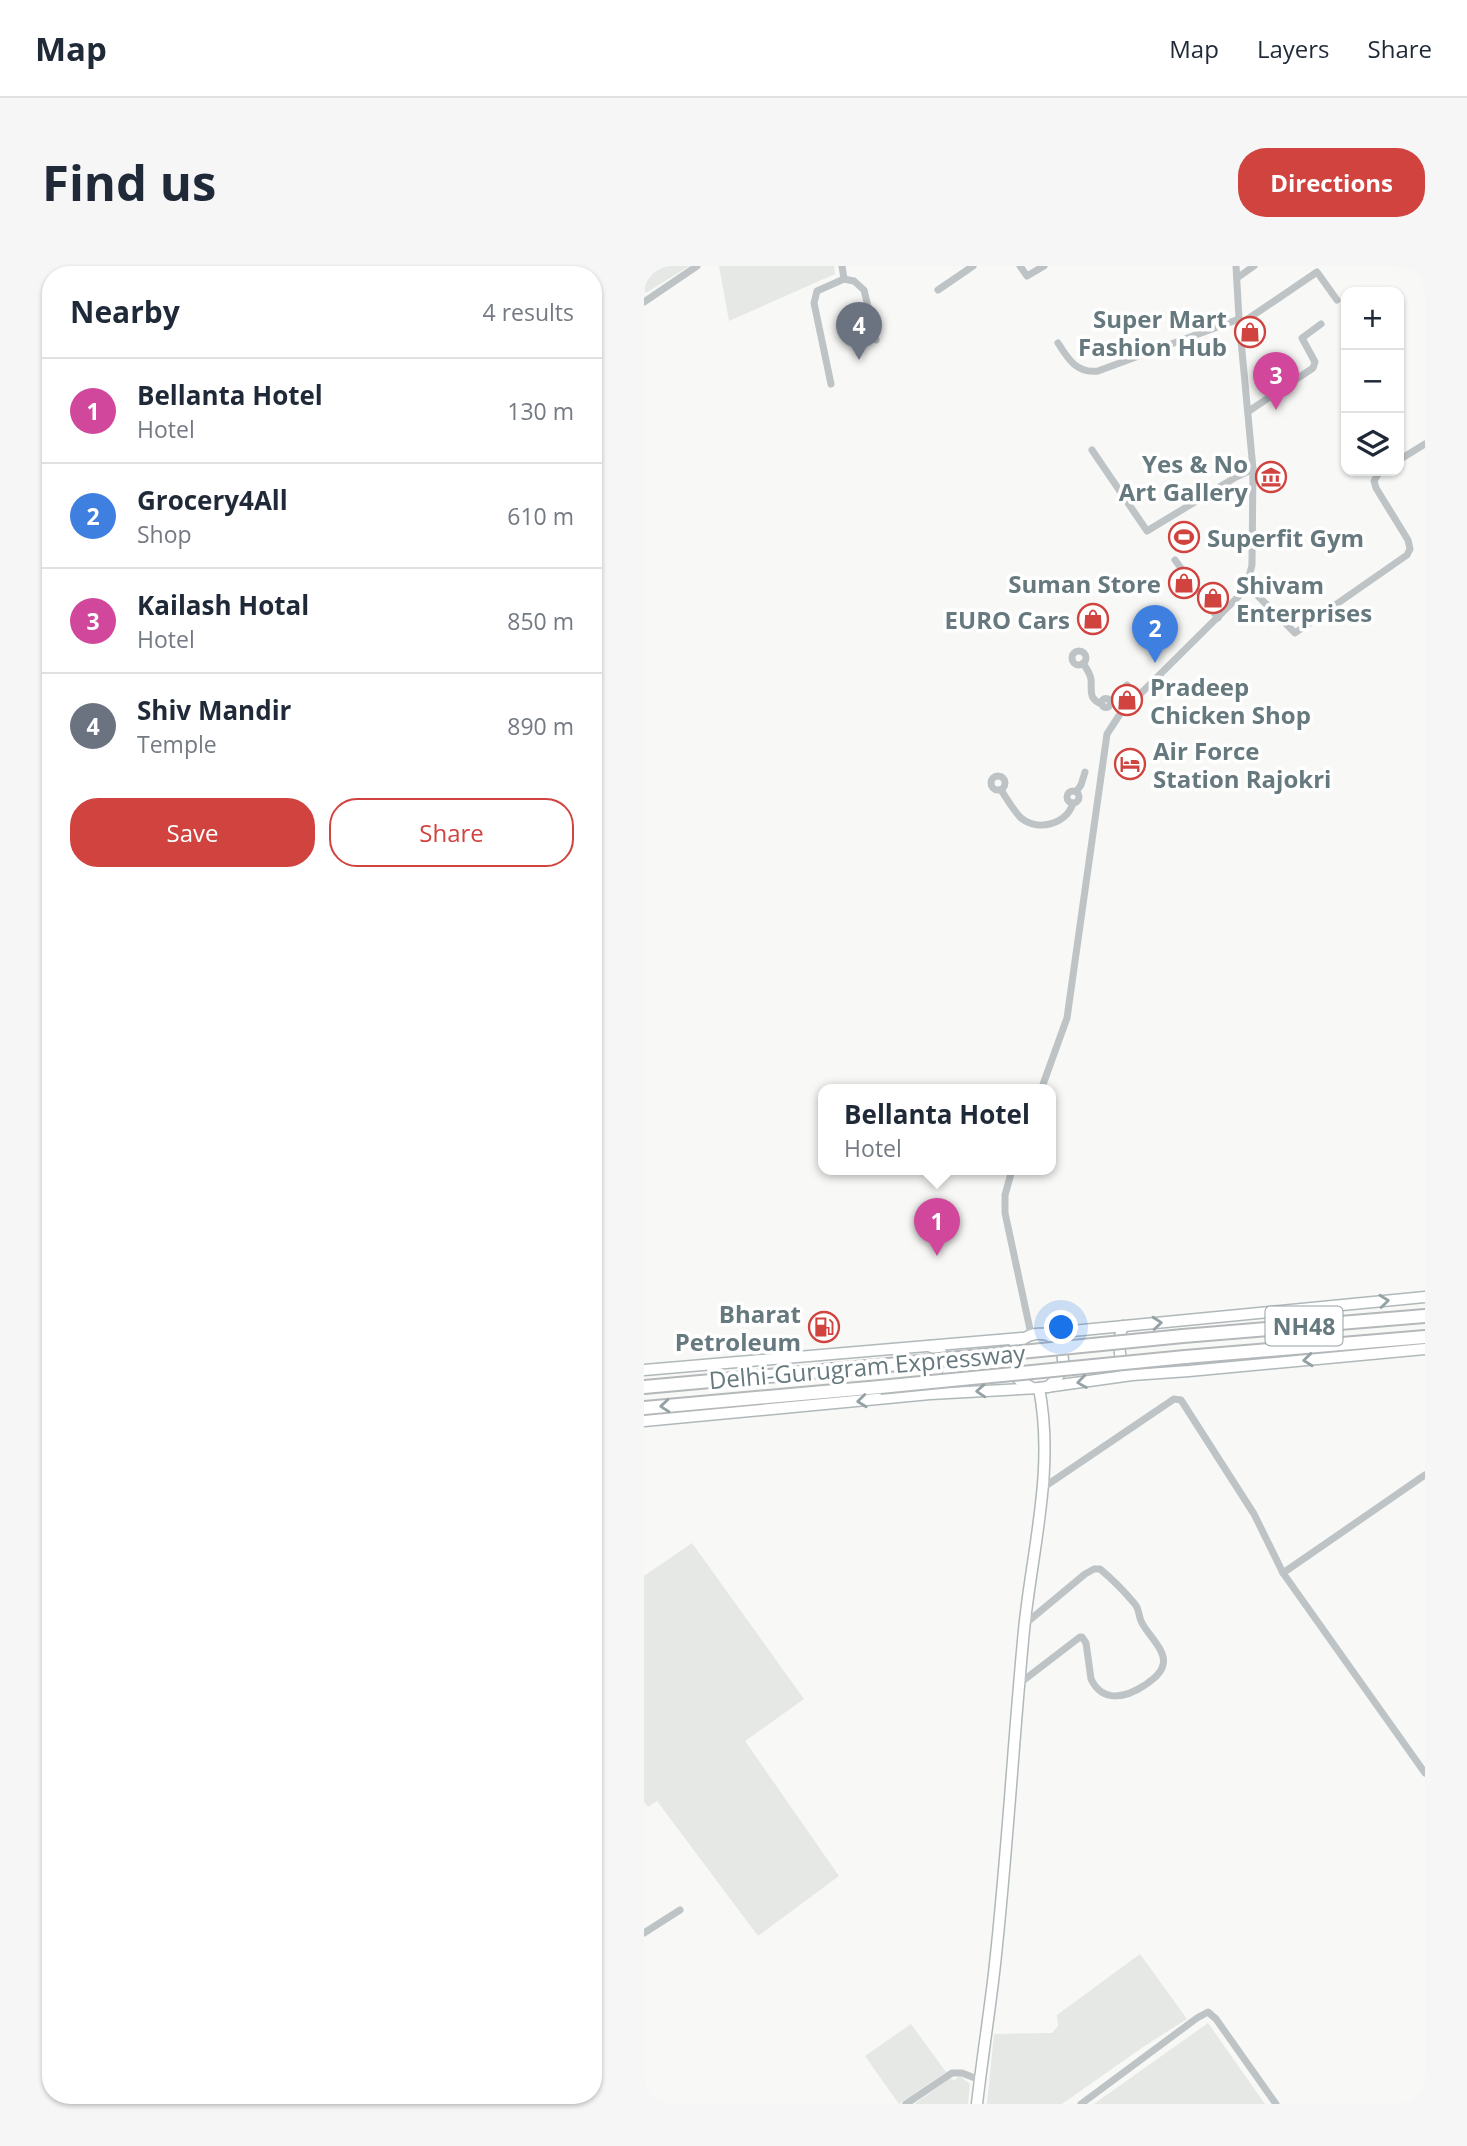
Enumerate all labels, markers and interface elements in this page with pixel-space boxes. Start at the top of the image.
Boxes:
text: Map [35,26,107,71]
text: Map [1169,32,1219,65]
text: Layers [1257,32,1330,65]
text: Share [1368,32,1432,65]
button: Directions [1238,148,1425,217]
text: Find us [42,149,216,215]
map controls [1341,287,1404,476]
button: + [1341,287,1404,350]
text: Nearby [70,291,180,332]
text: 4 results [483,296,574,328]
pin: 4 [836,302,882,360]
place label: Super Mart Fashion Hub [1078,302,1227,363]
shop icon: Super Mart Fashion Hub [1233,315,1267,349]
button: − [1341,350,1404,413]
pin: 3 [1253,352,1299,410]
text: Bellanta Hotel [137,377,323,413]
text: 1 [86,395,100,427]
text: 130 m [507,395,574,427]
text: Hotel [137,413,195,445]
button: layers [1341,413,1404,476]
place label: Yes & No Art Gallery [1119,447,1248,508]
museum icon: Yes & No Art Gallery [1254,460,1288,494]
text: Grocery4All [137,482,288,518]
text: 2 [86,500,100,532]
text: 610 m [507,500,574,532]
text: Shop [137,518,192,550]
sports icon: Superfit Gym [1167,520,1201,554]
place label: Superfit Gym [1207,521,1364,554]
shop icon: Suman Store [1167,566,1201,600]
place label: Suman Store [1008,567,1161,600]
place label: Shivam Enterprises [1236,568,1372,629]
shop icon: Shivam Enterprises [1196,581,1230,615]
text: Kailash Hotal [137,587,309,623]
shop icon: EURO Cars [1076,602,1110,636]
place label: EURO Cars [945,603,1070,636]
text: 3 [86,605,100,637]
text: 850 m [507,605,574,637]
pin: 2 [1132,605,1178,663]
text: Hotel [137,623,195,655]
place label: Pradeep Chicken Shop [1150,670,1311,731]
shop icon: Pradeep Chicken Shop [1110,683,1144,717]
text: Shiv Mandir [137,692,291,728]
text: 4 [86,710,100,742]
text: 890 m [507,710,574,742]
text: Temple [137,728,217,760]
place label: Air Force Station Rajokri [1153,734,1331,795]
hotel icon: Air Force Station Rajokri [1113,747,1147,781]
button: Save [70,798,315,867]
button: Share [329,798,574,867]
popup [818,1084,1056,1175]
text: Bellanta Hotel [844,1096,1030,1132]
text: Hotel [844,1132,902,1164]
pin: 1 [914,1198,960,1256]
one-way arrow [1379,1294,1390,1309]
place label: Bharat Petroleum [675,1297,801,1358]
road number: NH48 [1266,1306,1342,1345]
fuel station icon: Bharat Petroleum [807,1310,841,1344]
your location [1044,1310,1078,1344]
one-way arrow [1152,1316,1163,1331]
street label: Delhi-Gurugram Expressway [707,1336,1028,1396]
one-way arrow [1302,1352,1314,1367]
one-way arrow [1076,1374,1088,1389]
one-way arrow [975,1383,986,1398]
one-way arrow [856,1394,868,1409]
one-way arrow [660,1398,671,1413]

